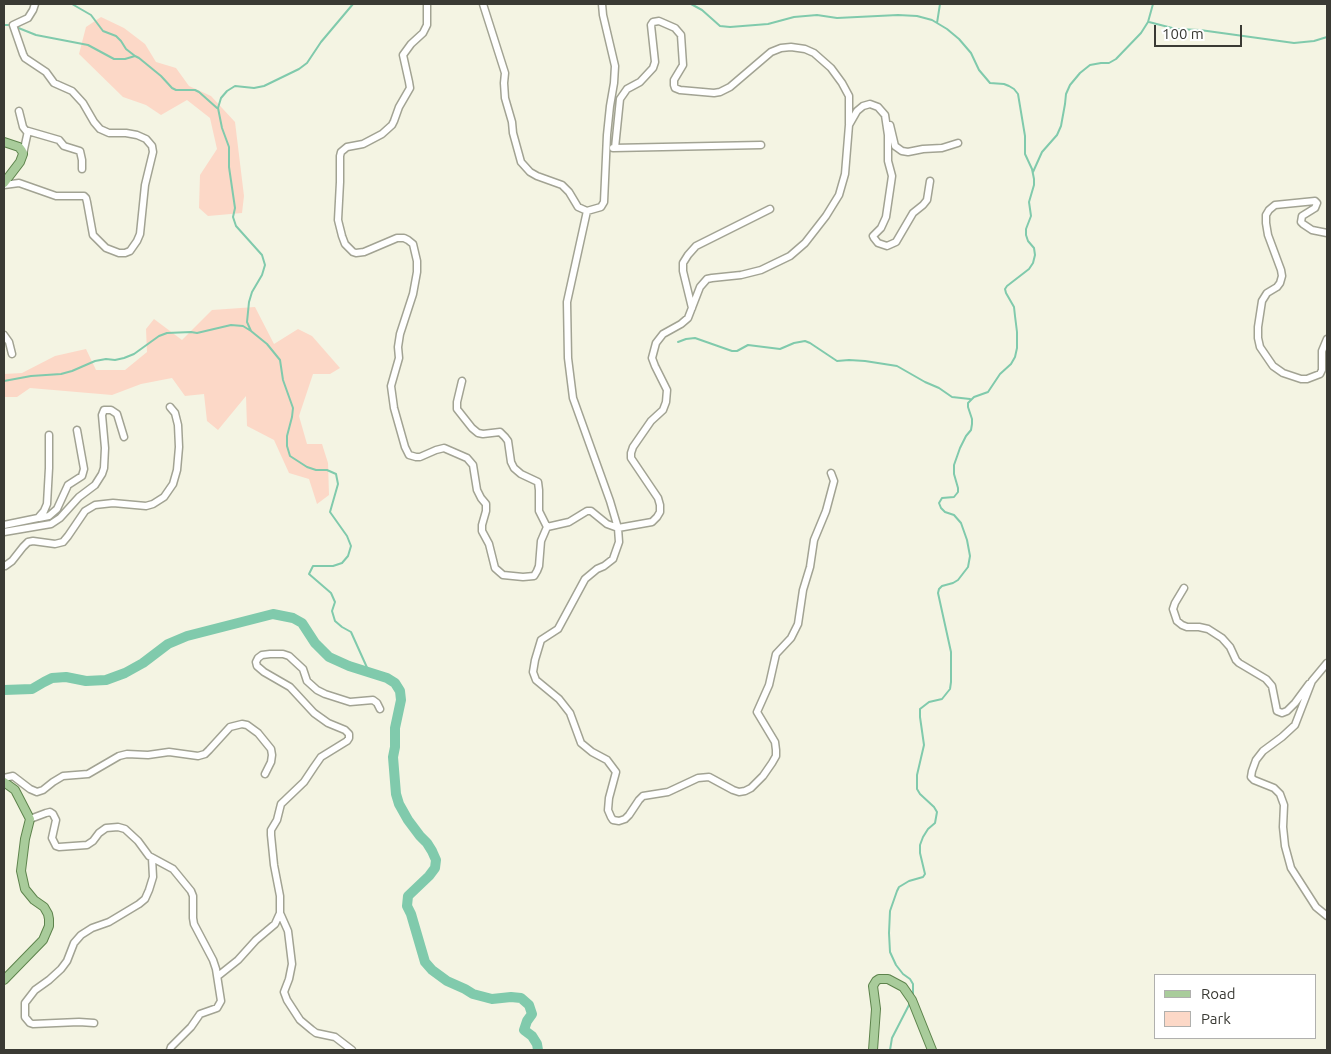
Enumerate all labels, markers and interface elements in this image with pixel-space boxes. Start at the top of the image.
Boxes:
scale bar [1156,15,1244,47]
text: 100 m [1162,25,1204,42]
legend [1154,974,1316,1039]
text: Road [1201,985,1236,1002]
text: Park [1201,1010,1231,1027]

